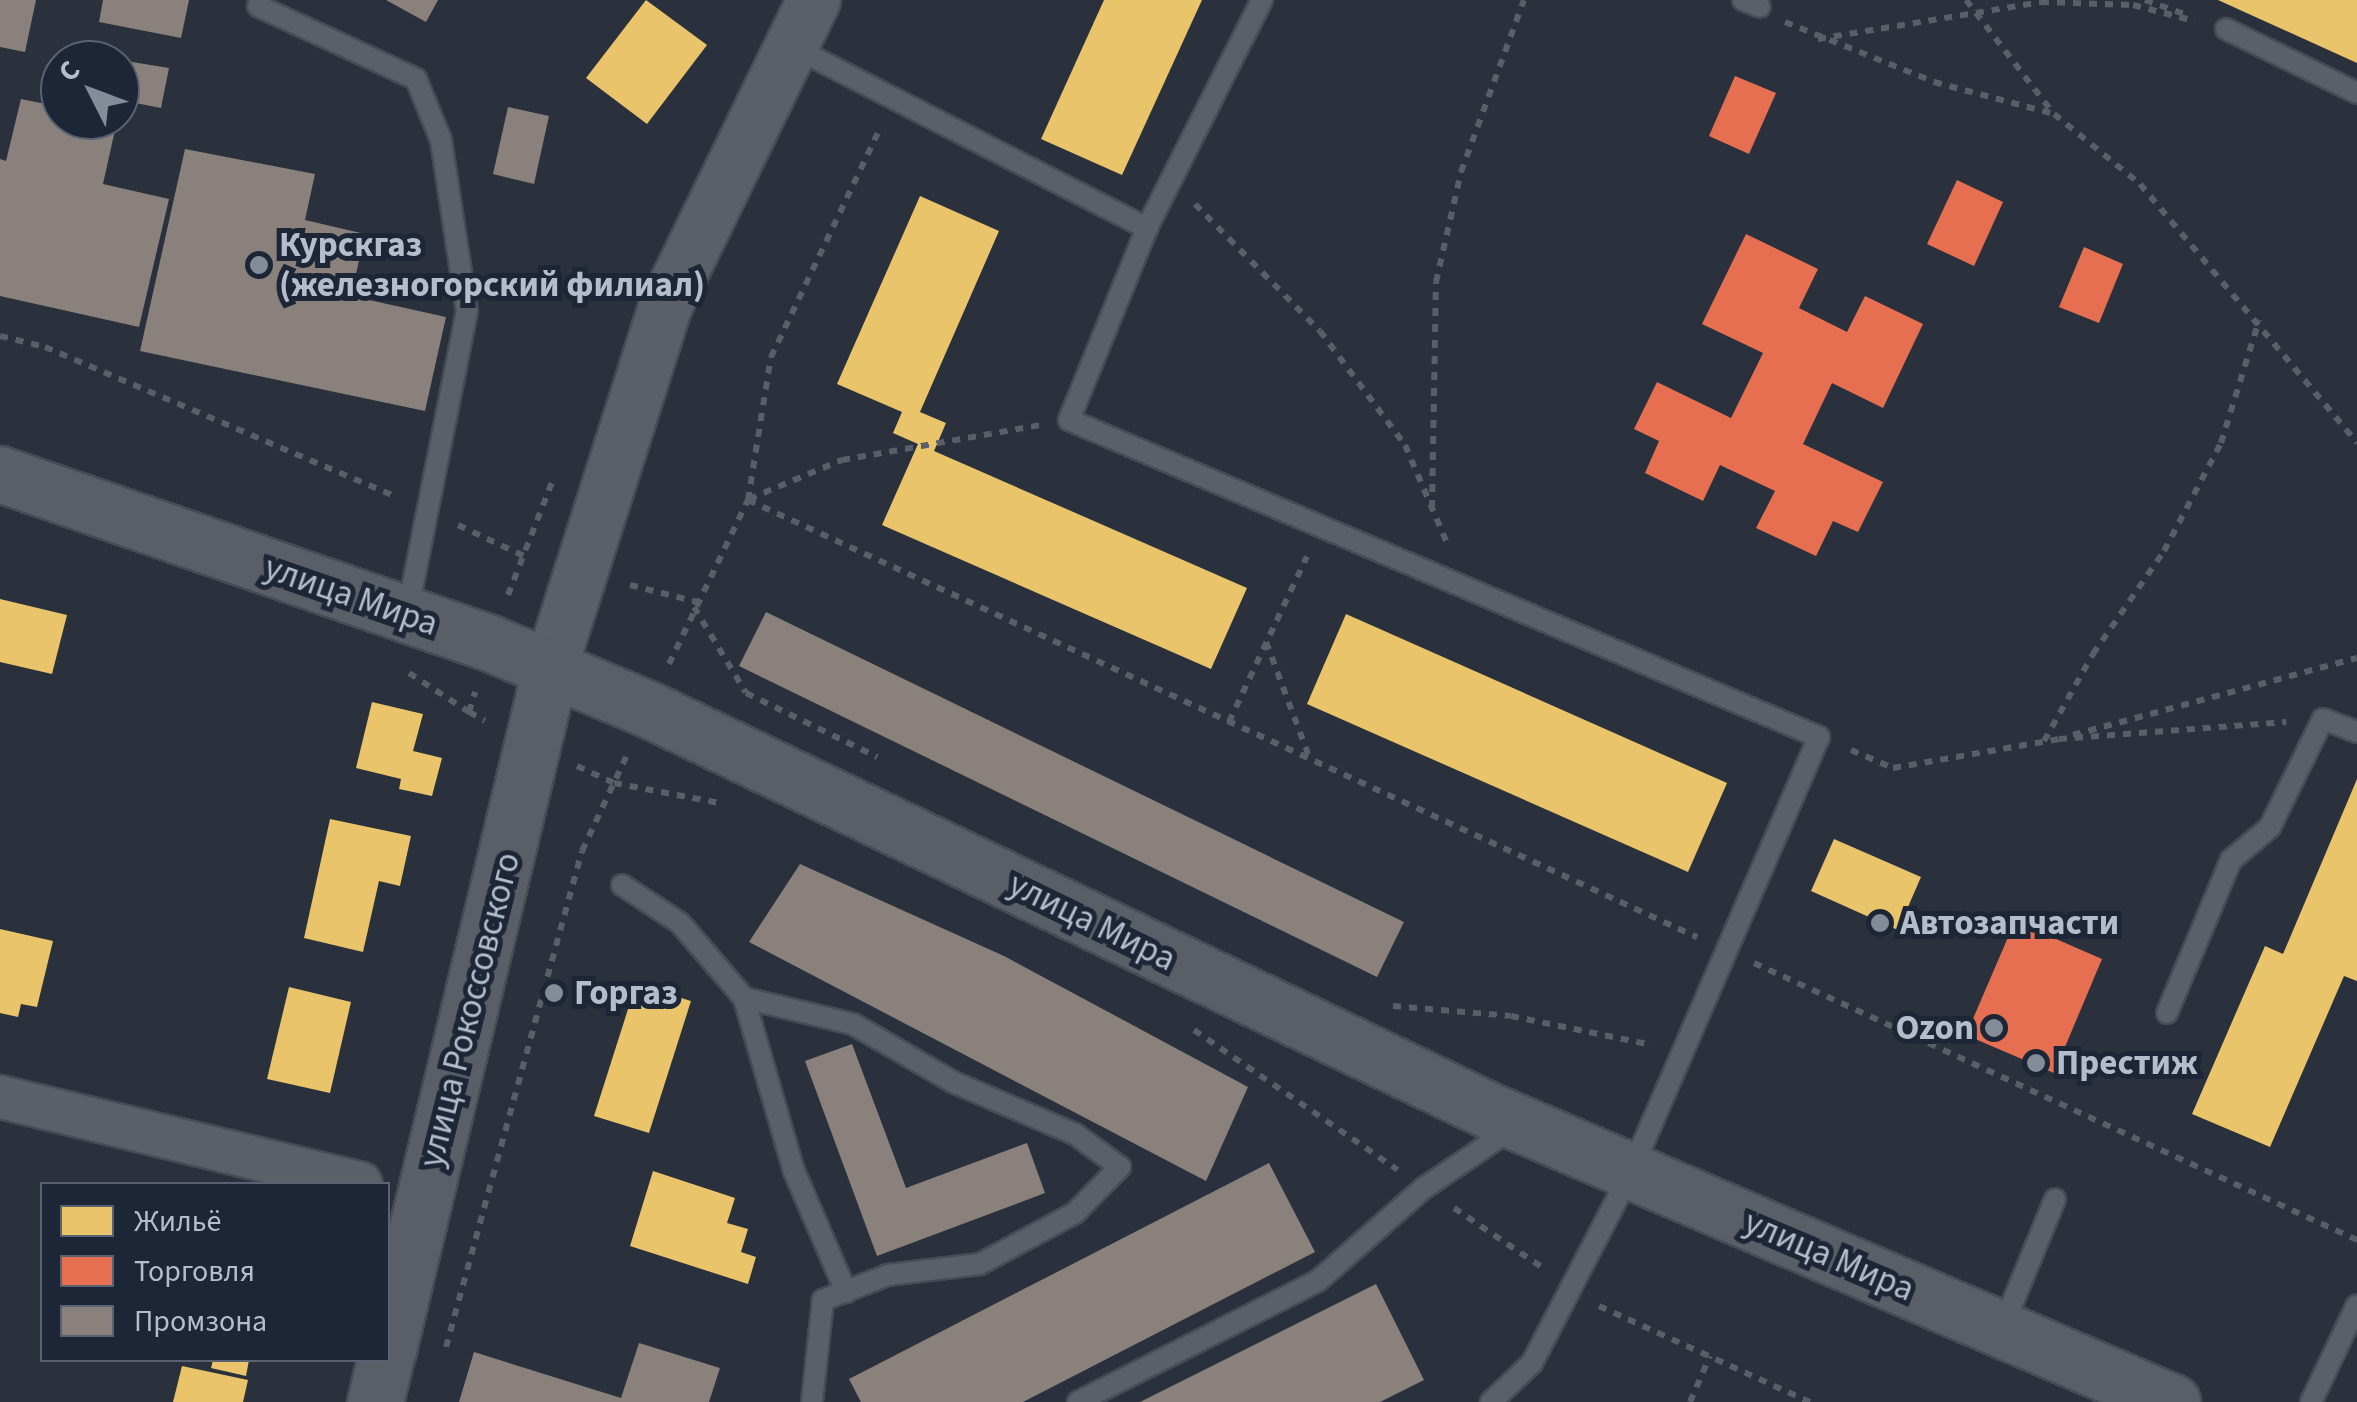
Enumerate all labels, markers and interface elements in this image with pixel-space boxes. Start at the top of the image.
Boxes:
north arrow [40,40,140,140]
text: С [49,52,90,91]
place label: Курскгаз (железногорский филиал) [279,224,705,306]
marker: Курскгаз (железногорский филиал) [248,254,270,276]
street label: улица Мира [259,547,443,645]
street label: улица Рокоссовского [411,848,529,1172]
street label: улица Мира [1002,864,1182,980]
place label: Автозапчасти [1900,902,2119,944]
marker: Автозапчасти [1869,912,1891,934]
place label: Горгаз [574,972,678,1014]
marker: Горгаз [543,982,565,1004]
place label: Ozon [1895,1007,1974,1049]
marker: Ozon [1983,1017,2005,1039]
place label: Престиж [2056,1042,2198,1084]
marker: Престиж [2025,1052,2047,1074]
legend [40,1182,390,1362]
text: Жильё [134,1200,221,1243]
street label: улица Мира [1738,1201,1920,1311]
text: Торговля [134,1250,255,1293]
text: Промзона [134,1300,267,1343]

